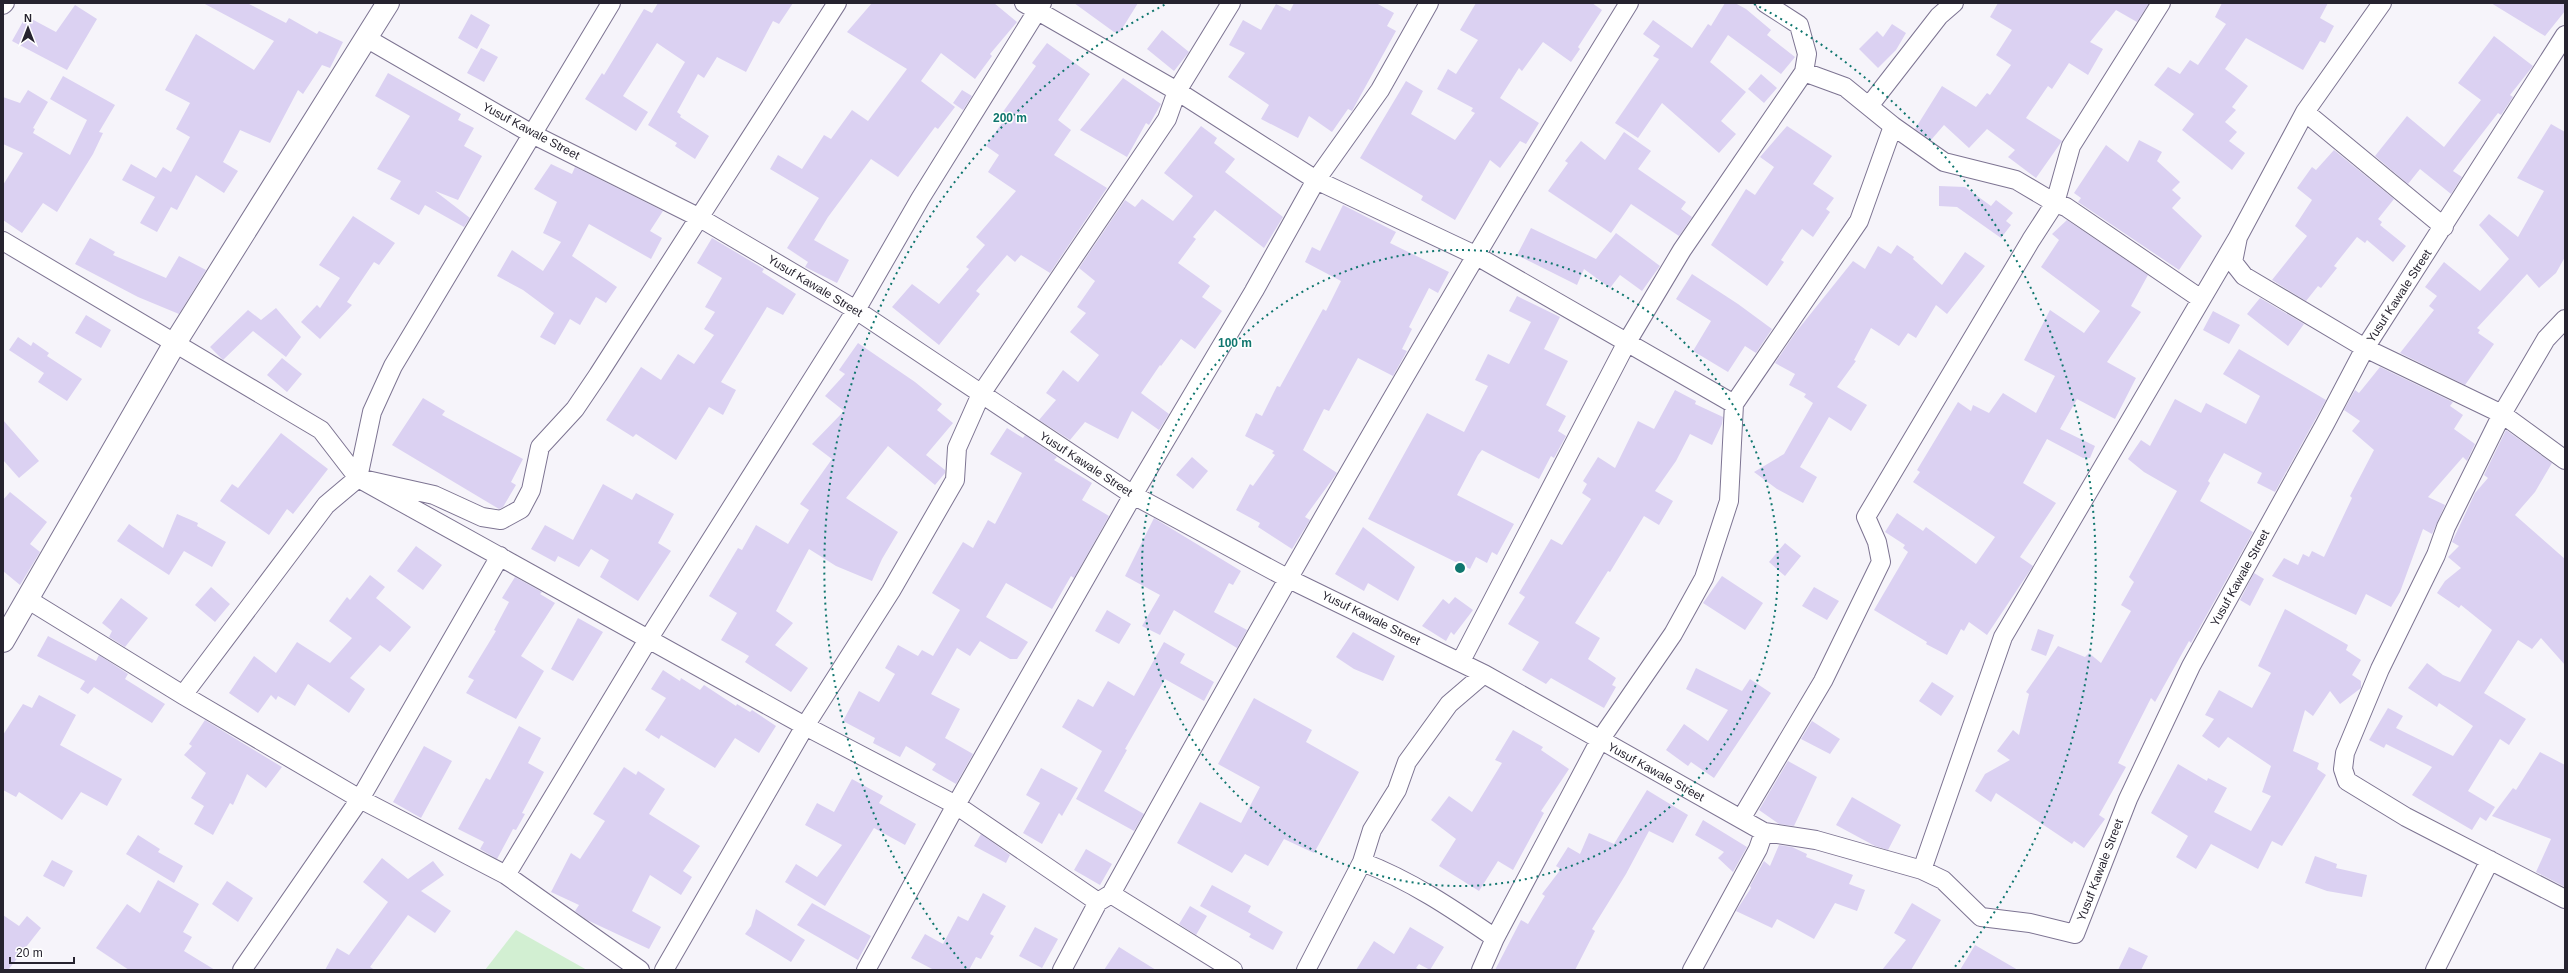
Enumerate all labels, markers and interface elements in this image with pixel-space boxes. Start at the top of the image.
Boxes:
north arrow [8,8,48,48]
text: N [24,12,32,24]
street label: Yusuf Kawale Street [480,99,583,163]
text: 200 m [993,111,1027,125]
street label: Yusuf Kawale Street [2364,246,2435,345]
street label: Yusuf Kawale Street [765,252,865,320]
text: 100 m [1218,336,1252,350]
street label: Yusuf Kawale Street [1037,429,1136,500]
street label: Yusuf Kawale Street [2208,527,2273,629]
centre of rings [1453,561,1467,575]
street label: Yusuf Kawale Street [1319,588,1423,648]
street label: Yusuf Kawale Street [1605,740,1707,805]
street label: Yusuf Kawale Street [2074,816,2126,923]
scale bar [10,939,74,965]
text: 20 m [16,946,43,960]

